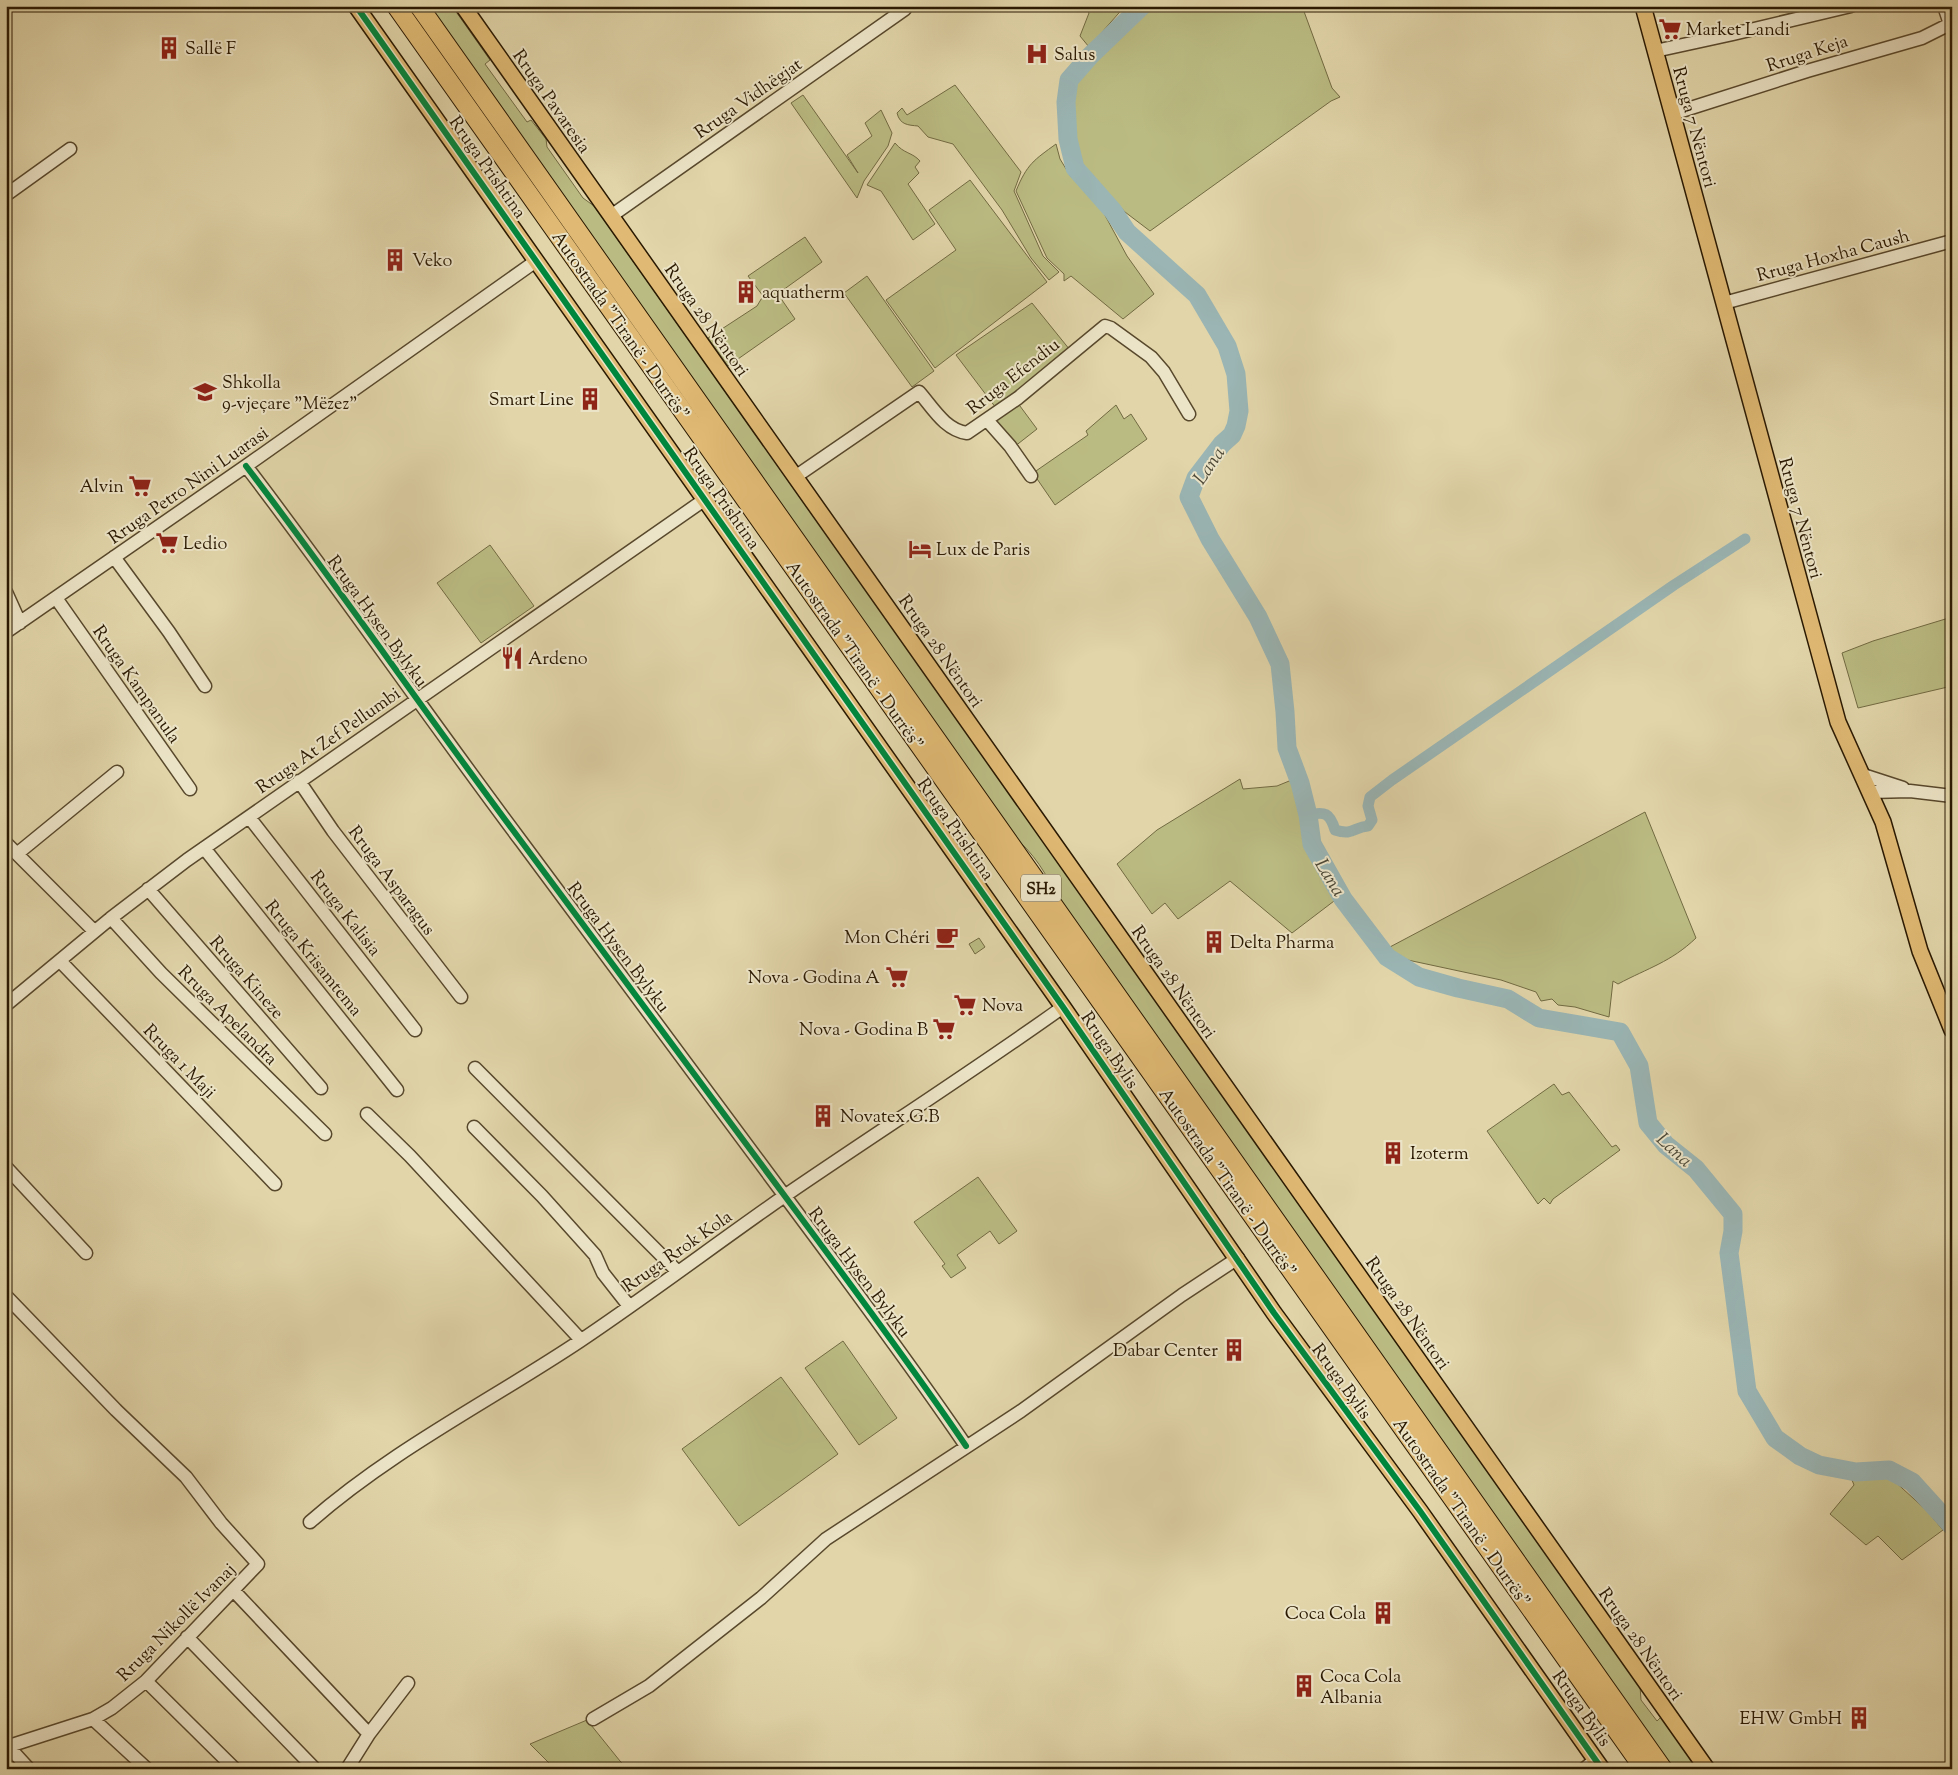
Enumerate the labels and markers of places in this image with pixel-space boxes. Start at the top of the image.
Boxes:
supermarket icon: Market Landi [1657,16,1683,42]
place label: Market Landi [1686,18,1790,44]
building icon: Sallë F [156,35,182,61]
place label: Sallë F [185,37,236,63]
hospital icon: Salus [1024,41,1050,67]
place label: Salus [1054,43,1095,69]
building icon: Veko [382,247,408,273]
place label: Veko [412,249,453,275]
building icon: aquatherm [733,279,759,305]
place label: aquatherm [762,281,845,307]
place label: Shkolla 9-vjeçare "Mëzez" [222,371,358,418]
school or university icon: Shkolla 9-vjeçare "Mëzez" [192,379,218,405]
building icon: Smart Line [577,386,603,412]
place label: Smart Line [489,388,574,414]
supermarket icon: Alvin [127,473,153,499]
place label: Alvin [79,475,124,501]
supermarket icon: Ledio [154,530,180,556]
place label: Ledio [183,532,227,558]
hotel icon: Lux de Paris [907,536,933,562]
place label: Lux de Paris [936,538,1030,564]
restaurant icon: Ardeno [499,645,525,671]
place label: Ardeno [528,647,588,673]
cafe icon: Mon Chéri [934,924,960,950]
place label: Mon Chéri [844,926,930,952]
building icon: Delta Pharma [1201,929,1227,955]
place label: Delta Pharma [1230,931,1334,957]
supermarket icon: Nova - Godina A [884,964,910,990]
place label: Nova - Godina A [748,966,880,992]
supermarket icon: Nova [952,992,978,1018]
place label: Nova [982,994,1023,1020]
supermarket icon: Nova - Godina B [931,1016,957,1042]
place label: Nova - Godina B [799,1018,928,1044]
building icon: Novatex G.B [810,1103,836,1129]
place label: Novatex G.B [840,1105,940,1131]
building icon: Izoterm [1380,1140,1406,1166]
place label: Izoterm [1410,1142,1469,1168]
building icon: Dabar Center [1221,1337,1247,1363]
place label: Dabar Center [1113,1339,1218,1365]
building icon: Coca Cola [1370,1600,1396,1626]
place label: Coca Cola [1285,1602,1366,1628]
place label: Coca Cola Albania [1320,1665,1401,1712]
building icon: Coca Cola Albania [1291,1673,1317,1699]
building icon: EHW GmbH [1846,1705,1872,1731]
place label: EHW GmbH [1740,1707,1842,1733]

